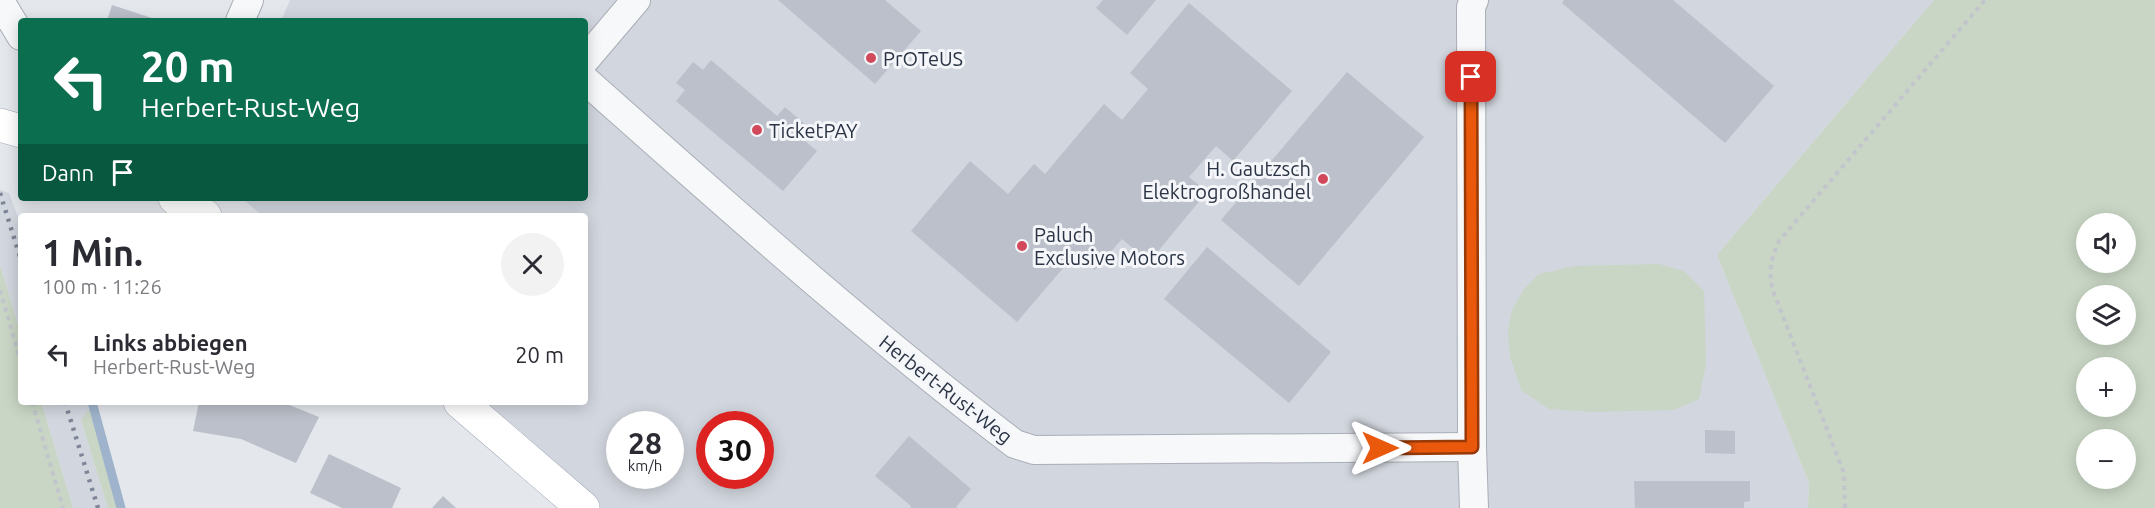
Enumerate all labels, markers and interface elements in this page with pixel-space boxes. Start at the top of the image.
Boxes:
icon: left [42,42,120,120]
text: 20 m [141,43,235,90]
place label: PrOTeUS [883,47,963,70]
marker: PrOTeUS [864,51,878,65]
pin [1445,51,1496,102]
icon: arrive [1454,60,1487,93]
text: Herbert-Rust-Weg [141,92,360,122]
place label: TicketPAY [769,119,858,142]
marker: TicketPAY [750,123,764,137]
icon: arrive [106,156,139,189]
place label: H. Gautzsch Elektrogroßhandel [1142,157,1311,203]
text: Dann [42,160,94,185]
marker: H. Gautzsch Elektrogroßhandel [1316,172,1330,186]
map controls [2076,213,2136,489]
button: sound [2076,213,2136,273]
place label: Paluch Exclusive Motors [1034,223,1185,269]
text: 1 Min. [42,232,143,273]
button: close [501,233,564,296]
marker: Paluch Exclusive Motors [1015,239,1029,253]
text: 100 m · 11:26 [42,275,162,298]
button: layers [2076,285,2136,345]
text: Links abbiegen [93,330,248,355]
street label: Herbert-Rust-Weg [875,330,1017,448]
icon: left [42,338,75,371]
text: 20 m [515,342,564,367]
text: Herbert-Rust-Weg [93,355,255,378]
button: + [2076,357,2136,417]
speed limit sign: 30 [696,411,774,489]
position arrow [1348,416,1412,480]
text: 28 [628,426,662,460]
button: − [2076,429,2136,489]
text: km/h [628,457,662,474]

